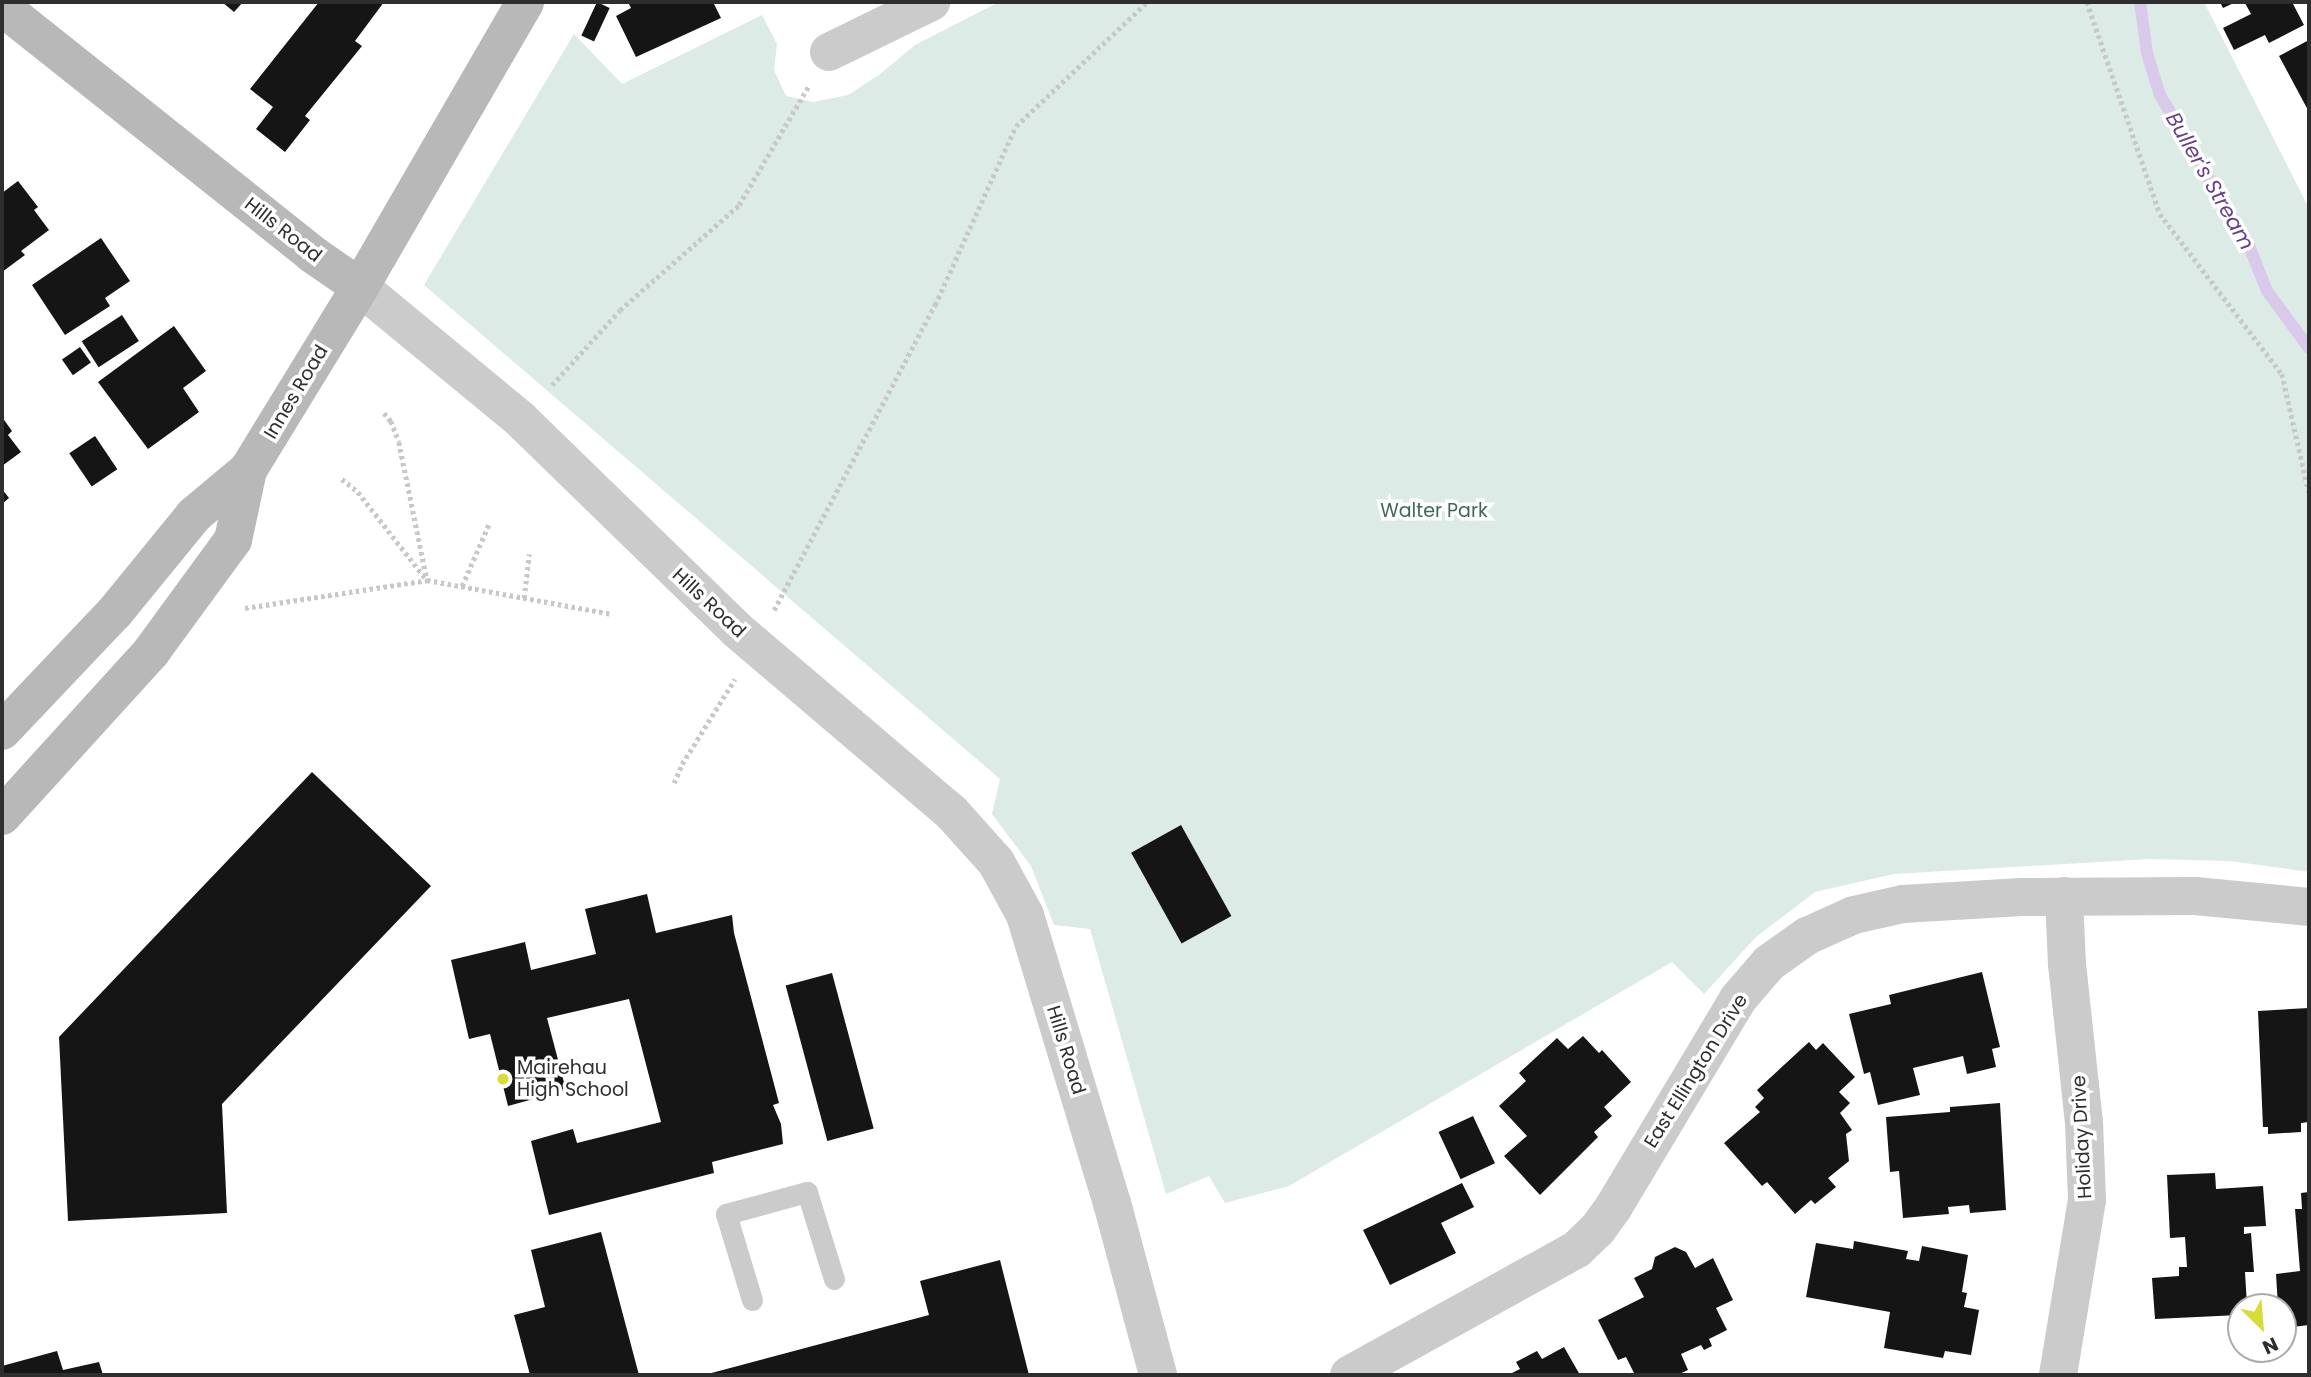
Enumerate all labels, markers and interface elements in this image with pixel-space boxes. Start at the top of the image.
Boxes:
water label: Buller's Stream [2160,108,2260,254]
street label: Hills Road [240,193,326,267]
street label: Innes Road [259,341,333,443]
park label: Walter Park [1380,500,1488,522]
street label: Hills Road [668,563,750,643]
street label: East Ellington Drive [1639,990,1753,1152]
street label: Hills Road [1042,1003,1090,1097]
place label: Mairehau High School [517,1057,629,1101]
marker: Mairehau High School [495,1071,511,1087]
street label: Holiday Drive [2067,1075,2097,1199]
north arrow [2227,1293,2297,1363]
text: N [2258,1330,2282,1361]

